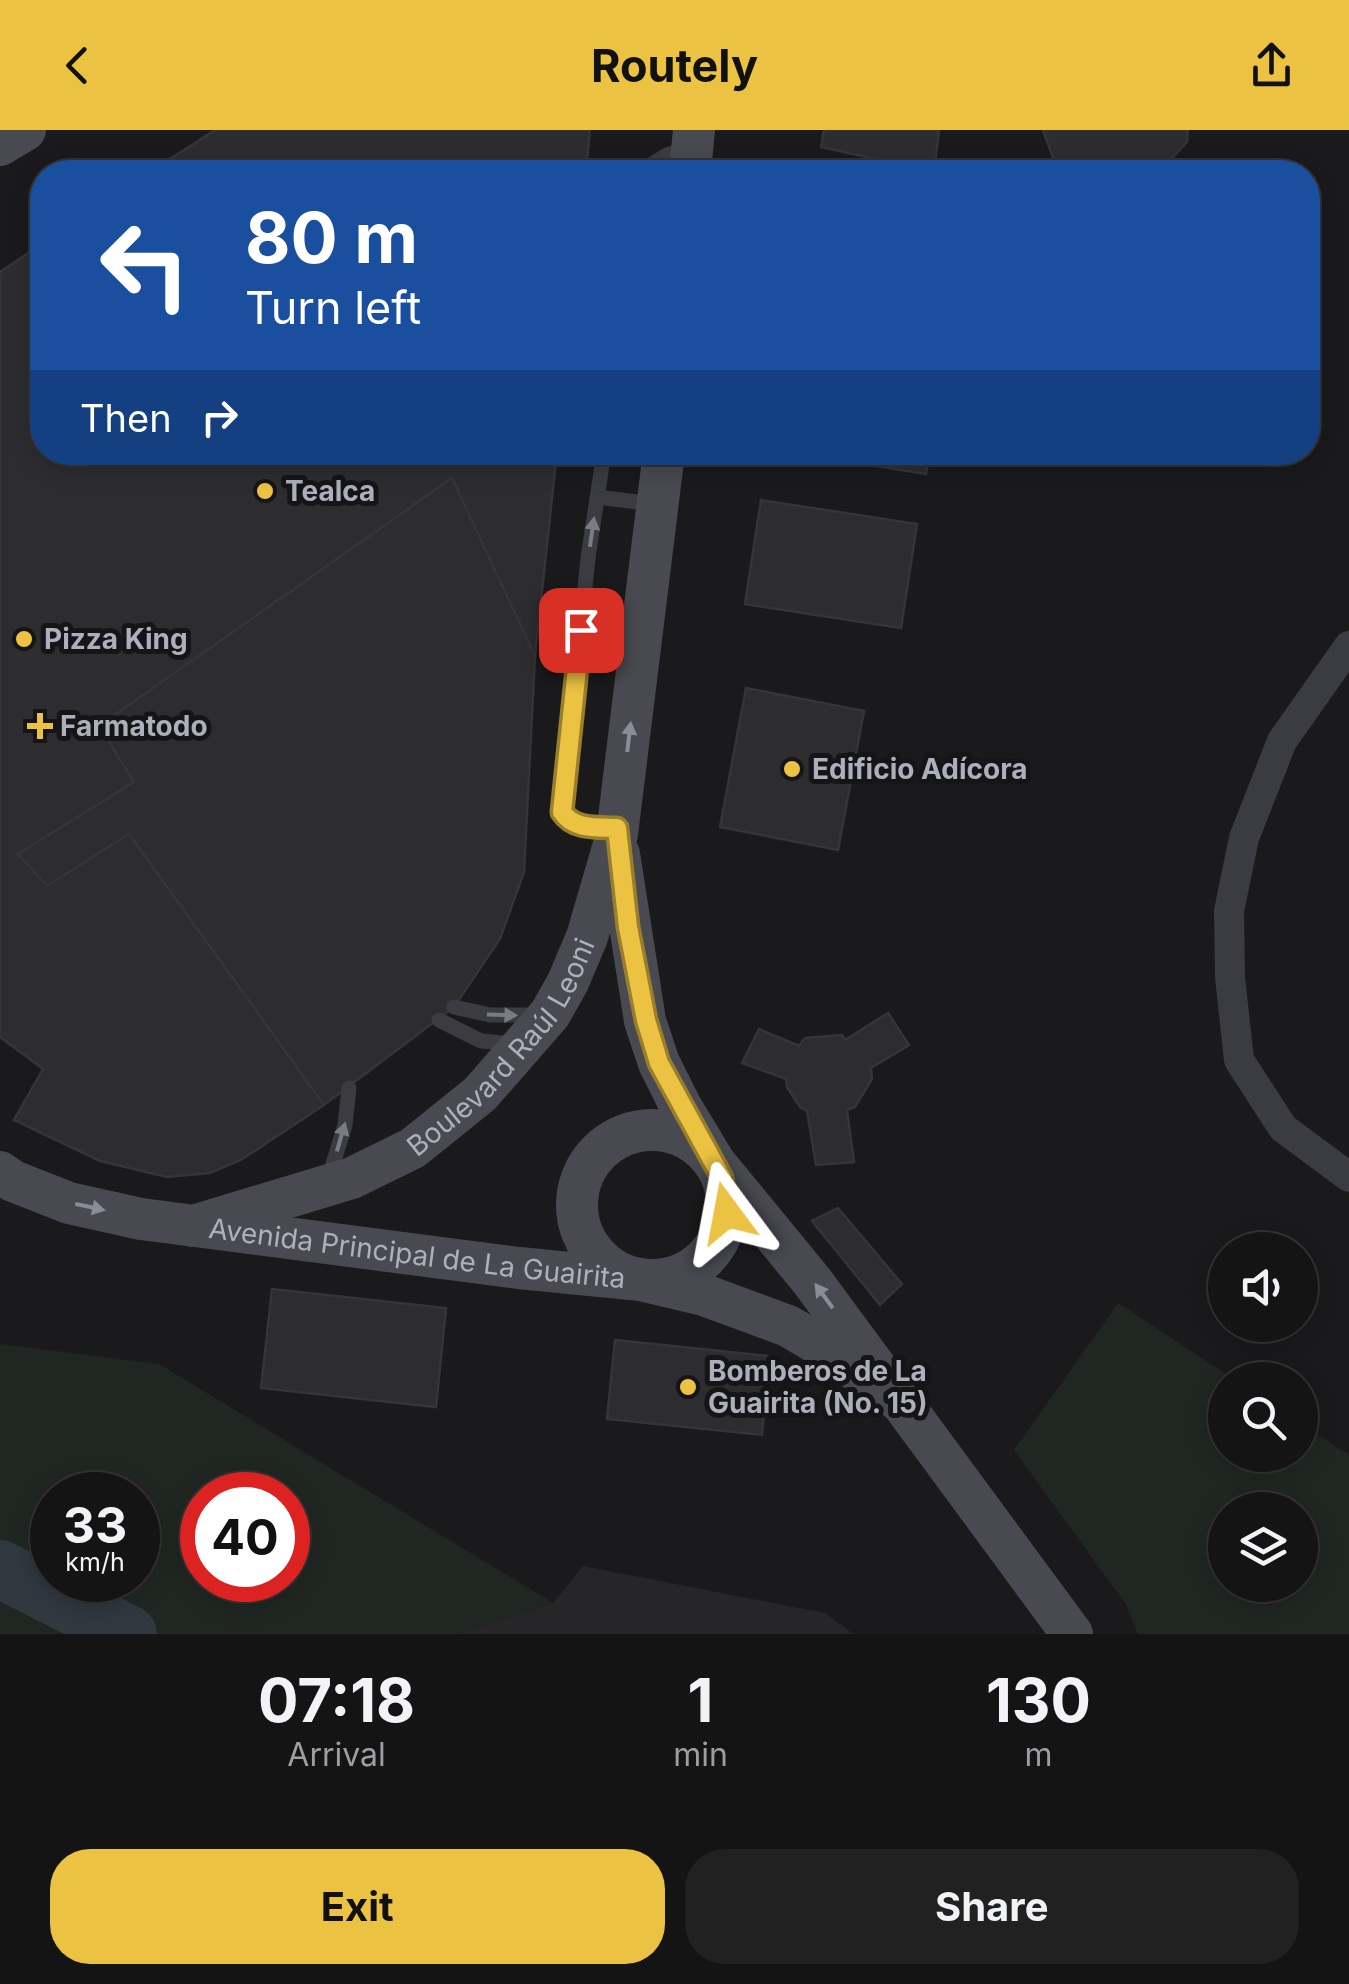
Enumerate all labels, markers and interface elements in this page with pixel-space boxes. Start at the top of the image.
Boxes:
icon: back [50,38,105,93]
text: Routely [591,38,758,93]
icon: share [1244,38,1299,93]
text: 80 m [245,195,418,280]
icon: left [80,200,210,330]
text: Turn left [245,280,421,335]
icon: right [192,390,247,445]
text: Then [80,395,172,441]
place label: Tealca [285,474,375,508]
marker: Tealca [254,480,276,502]
one-way arrow [584,515,600,547]
pin [539,588,624,673]
icon: arrive [554,603,609,658]
place label: Pizza King [44,622,188,656]
marker: Pizza King [13,628,35,650]
place label: Farmatodo [60,709,208,743]
marker: Farmatodo [29,715,51,737]
one-way arrow [621,721,637,753]
place label: Edificio Adícora [812,752,1028,786]
marker: Edificio Adícora [781,758,803,780]
street label: Boulevard Raúl Leoni [400,933,601,1163]
one-way arrow [486,1007,518,1023]
one-way arrow [333,1122,349,1153]
position arrow [675,1161,779,1265]
one-way arrow [75,1200,106,1216]
street label: Avenida Principal de La Guairita [207,1211,627,1295]
map controls [1208,1232,1318,1602]
button: sound [1208,1232,1318,1342]
one-way arrow [814,1283,834,1309]
place label: Bomberos de La Guairita (No. 15) [708,1354,927,1420]
button: search [1208,1362,1318,1472]
marker: Bomberos de La Guairita (No. 15) [677,1376,699,1398]
speed limit sign: 40 [180,1472,310,1602]
button: layers [1208,1492,1318,1602]
text: 33 [63,1495,127,1555]
text: km/h [65,1547,125,1577]
text: 07:18 [258,1664,415,1736]
text: 1 [688,1664,713,1736]
text: 130 [986,1664,1091,1736]
text: Arrival [287,1735,386,1774]
text: min [673,1735,728,1774]
text: m [1024,1735,1052,1774]
button: Exit [50,1849,665,1964]
button: Share [685,1849,1299,1964]

